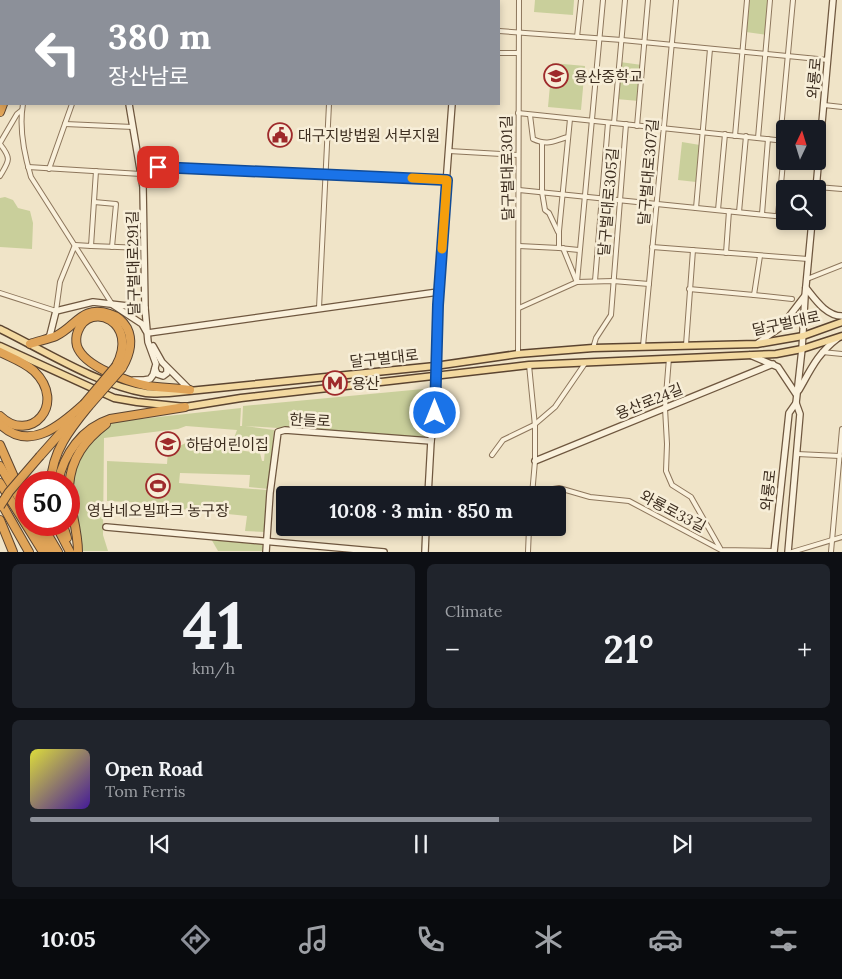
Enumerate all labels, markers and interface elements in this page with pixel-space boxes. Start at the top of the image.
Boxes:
text: 380 m [108,14,211,59]
icon: left [25,20,90,85]
street label: 와룡로 [803,57,825,99]
text: 장산남로 [108,62,189,90]
school or university icon: 용산중학교 [543,63,569,89]
place label: 용산중학교 [574,67,643,86]
street label: 달구벌대로301길 [497,115,517,221]
street label: 달구벌대로307길 [634,118,662,226]
north arrow [776,120,826,170]
map controls [776,120,826,230]
public building icon: 대구지방법원 서부지원 [267,122,293,148]
place label: 대구지방법원 서부지원 [298,126,440,145]
pin [137,146,179,188]
street label: 달구벌대로305길 [594,147,622,257]
icon: arrive [144,153,172,181]
button: search [776,180,826,230]
street label: 달구벌대로291길 [123,210,143,316]
street label: 달구벌대로 [750,307,822,339]
street label: 달구벌대로 [349,345,419,371]
metro station icon: 용산 [322,370,348,396]
place label: 용산 [352,374,380,393]
street label: 용산로24길 [612,379,686,423]
position arrow [408,386,460,438]
street label: 한들로 [289,409,331,431]
school or university icon: 하담어린이집 [155,431,181,457]
place label: 하담어린이집 [186,435,269,454]
street label: 와룡로 [756,468,780,512]
speed limit sign: 50 [15,471,80,536]
sports icon: 영남네오빌파크 농구장 [145,473,171,499]
street label: 와룡로33길 [637,486,709,536]
text: 10:08 · 3 min · 850 m [329,499,513,523]
place label: 영남네오빌파크 농구장 [87,501,229,520]
text: 41 [183,584,244,667]
text: Climate [445,601,502,621]
text: 21° [603,625,654,673]
text: − [445,632,460,668]
text: + [797,632,812,668]
text: km/h [192,658,235,678]
text: Open Road [105,757,203,781]
text: Tom Ferris [105,781,185,801]
icon: previous [146,830,174,858]
icon: pause [407,830,435,858]
icon: next [668,830,696,858]
icon: directions [178,922,213,957]
icon: music [296,922,331,957]
icon: phone [413,922,448,957]
icon: climate [531,922,566,957]
icon: car [648,922,683,957]
icon: filters [766,922,801,957]
text: 10:05 [41,925,96,953]

